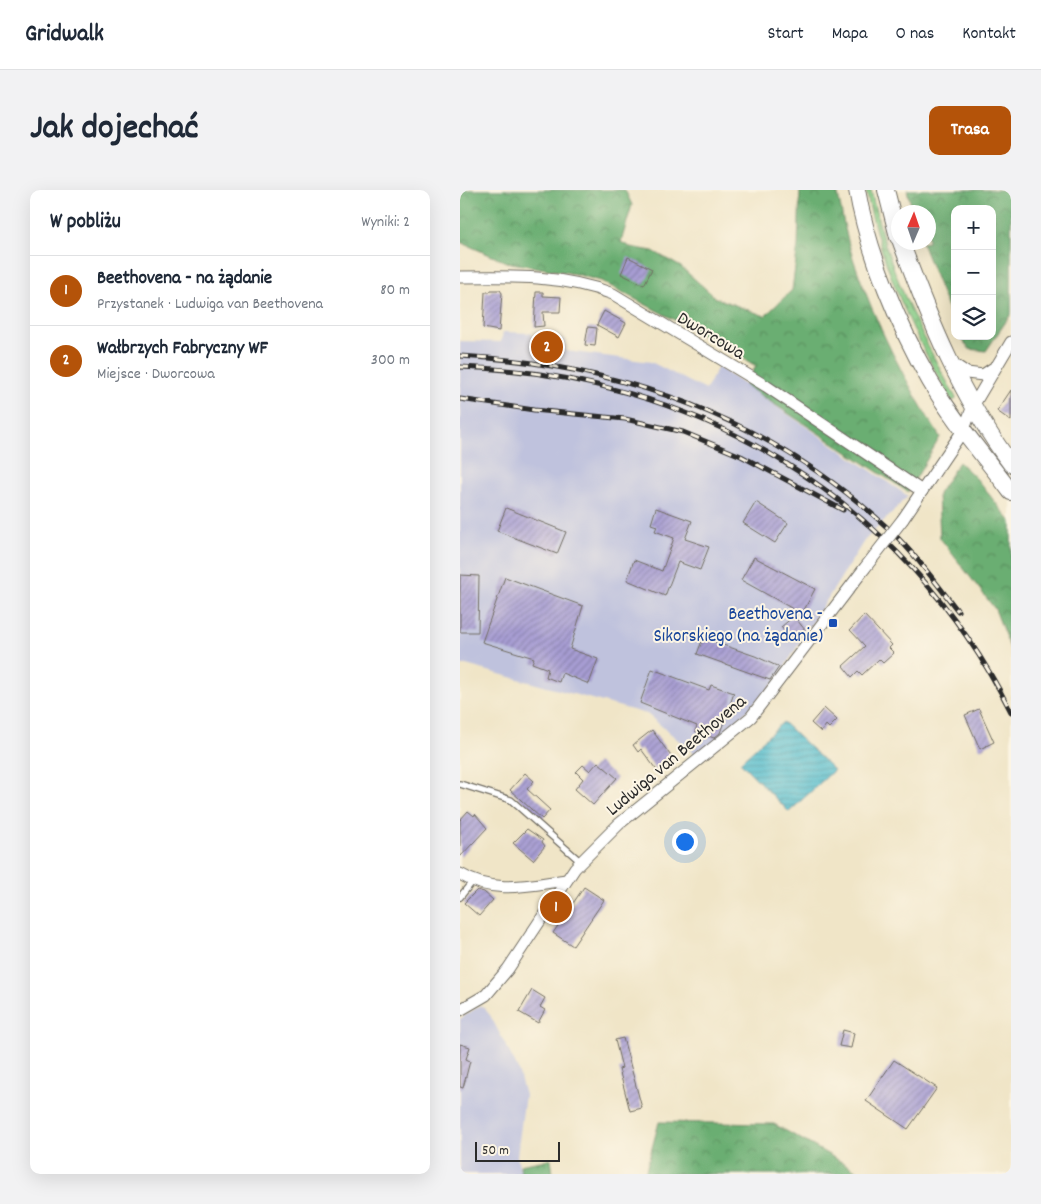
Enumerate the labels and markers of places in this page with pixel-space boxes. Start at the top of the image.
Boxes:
pin: 2 [531,328,563,366]
place label: Beethovena - Sikorskiego (na żądanie) [653,602,823,651]
marker: Beethovena - Sikorskiego (na żądanie) [827,617,839,629]
pin: 1 [540,888,572,926]

